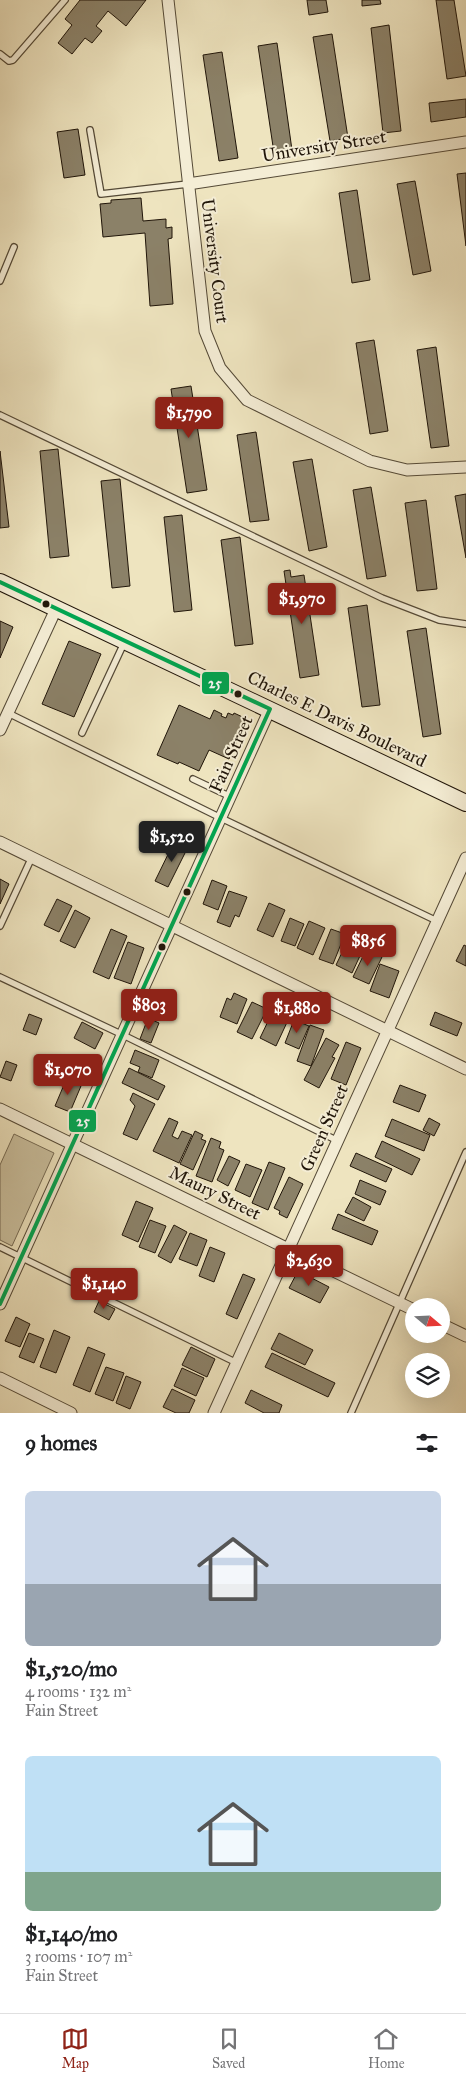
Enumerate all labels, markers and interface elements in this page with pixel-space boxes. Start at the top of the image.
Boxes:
street label: University Street [260,125,388,167]
street label: University Court [196,198,234,325]
pin: $1,790 [148,396,230,439]
text: $1,790 [166,403,212,422]
pin: $1,970 [261,582,343,625]
text: $1,970 [279,589,325,608]
unlabelled marker [41,599,51,609]
street label: Charles E Davis Boulevard [244,666,430,772]
line badge: 25 [201,671,230,695]
text: 25 [208,675,222,692]
unlabelled marker [233,689,243,699]
street label: Fain Street [204,711,258,796]
pin: $1,520 [131,820,213,863]
text: $1,520 [150,827,194,846]
unlabelled marker [182,887,192,897]
pin: $856 [338,924,398,967]
text: $856 [351,931,385,950]
unlabelled marker [157,942,167,952]
pin: $803 [119,988,179,1031]
pin: $1,880 [256,992,338,1034]
text: $803 [132,995,166,1014]
text: $1,880 [274,998,320,1017]
pin: $1,070 [27,1054,109,1096]
text: $1,070 [44,1060,92,1079]
street label: Green Street [295,1080,353,1175]
line badge: 25 [68,1109,97,1133]
text: 25 [76,1113,90,1130]
street label: Maury Street [165,1161,265,1225]
pin: $2,630 [268,1244,350,1287]
text: $2,630 [286,1251,332,1270]
pin: $1,140 [63,1268,145,1310]
text: $1,140 [82,1274,126,1293]
north arrow [405,1298,450,1342]
map controls [405,1298,450,1398]
button: layers [405,1353,450,1398]
icon: filters [413,1429,441,1457]
text: 9 homes [25,1430,97,1456]
icon: home [188,1524,278,1614]
text: $1,520/mo [25,1656,117,1682]
text: 4 rooms · 132 m² [25,1682,131,1701]
text: Fain Street [25,1701,98,1720]
icon: home [188,1789,278,1879]
text: $1,140/mo [25,1921,118,1947]
text: 3 rooms · 107 m² [25,1947,132,1966]
text: Fain Street [25,1966,98,1985]
tab: Map [61,2025,89,2072]
tab: Saved [212,2025,245,2072]
tab: Home [368,2025,405,2072]

